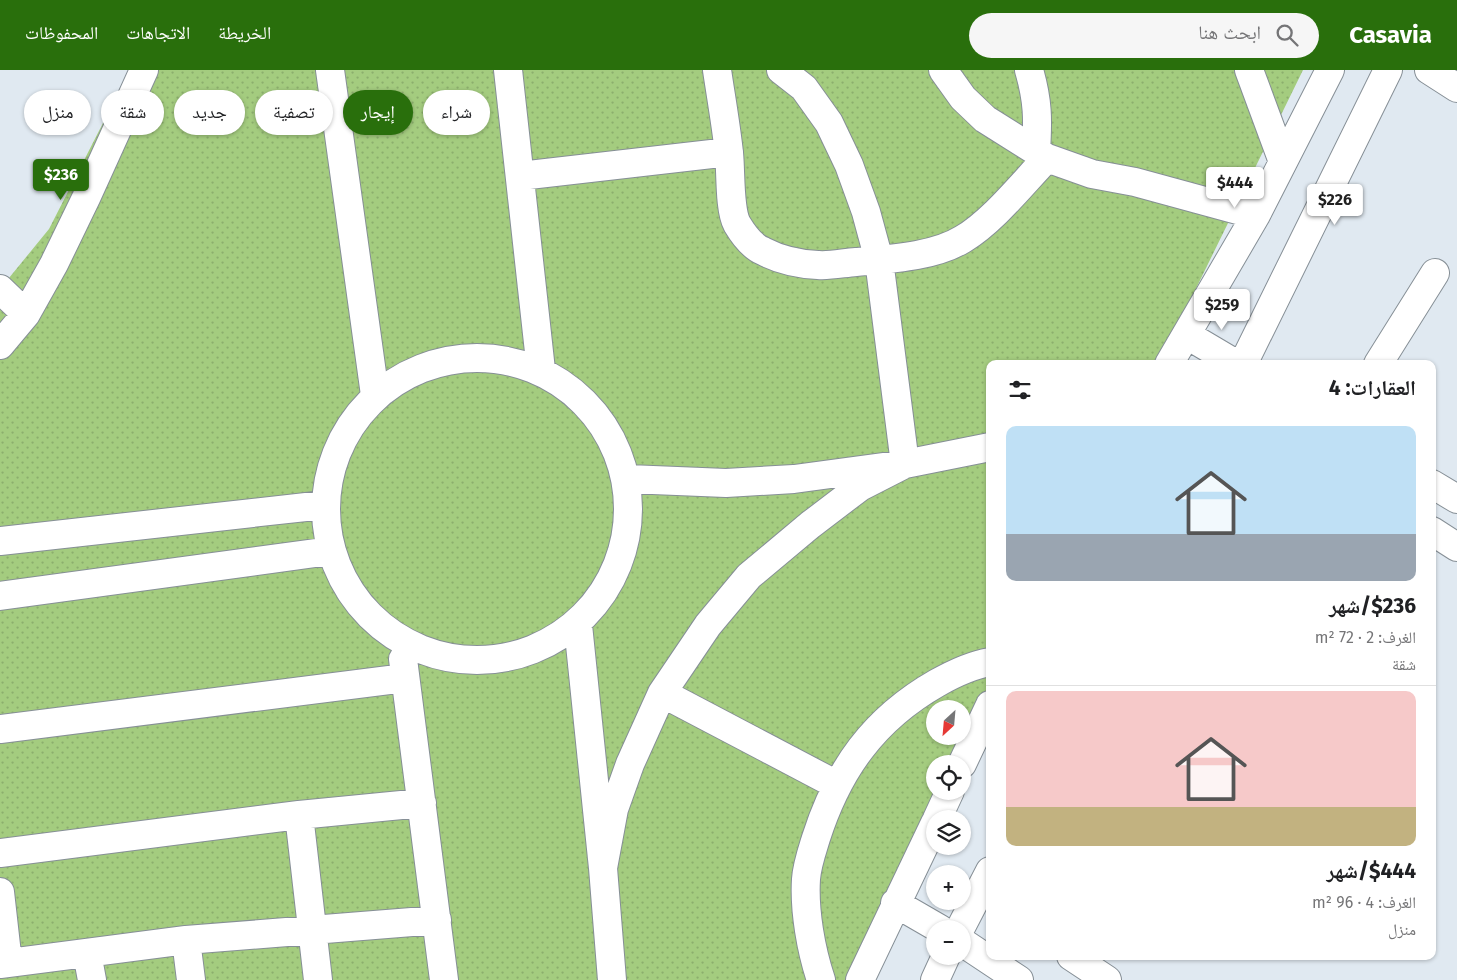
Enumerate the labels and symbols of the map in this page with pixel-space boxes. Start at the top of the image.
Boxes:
pin: $236 [31,158,91,201]
pin: $444 [1205,166,1265,209]
pin: $226 [1305,184,1365,226]
pin: $259 [1192,288,1252,331]
north arrow [926,700,971,745]

